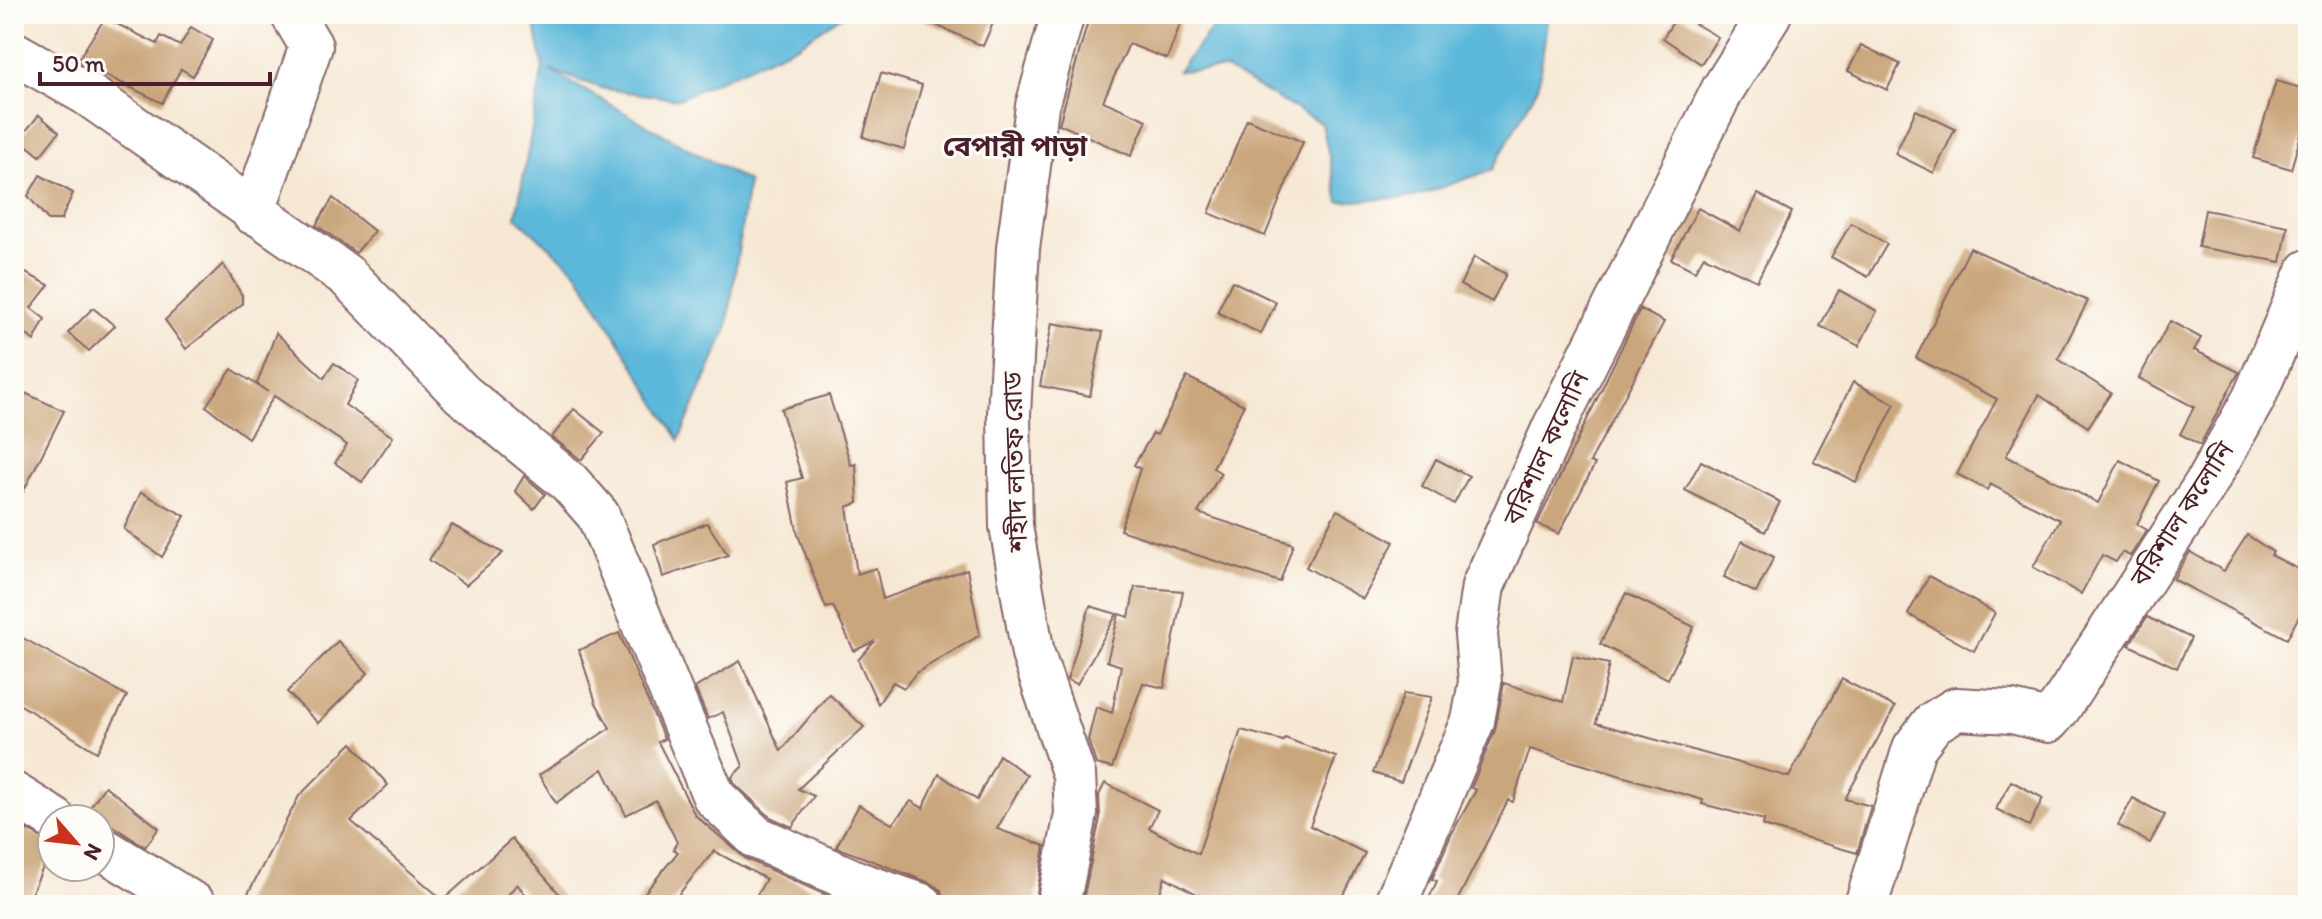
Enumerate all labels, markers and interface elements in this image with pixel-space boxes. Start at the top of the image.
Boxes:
scale bar [40,36,270,86]
text: 50 m [52,49,105,78]
district label: বেপারী পাড়া [943,129,1088,163]
street label: বরিশাল কলোনি [1496,366,1596,531]
street label: শহীদ লতিফ রোড [996,371,1034,554]
street label: বরিশাল কলোনি [2123,435,2241,593]
north arrow [36,803,116,883]
text: N [78,839,109,865]

